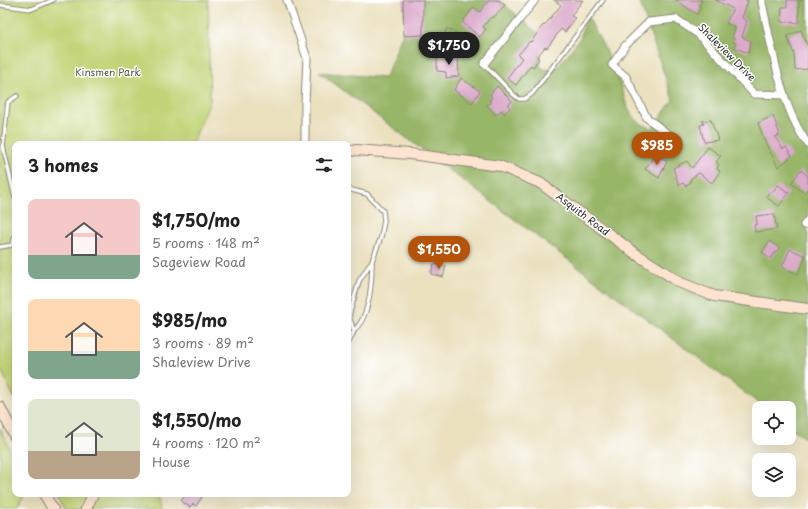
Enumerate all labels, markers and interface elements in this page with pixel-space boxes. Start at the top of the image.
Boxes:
street label: Shaleview Drive [695,20,759,84]
pin: $1,750 [416,32,482,66]
text: $1,750 [428,35,470,54]
park label: Kinsmen Park [75,64,141,79]
pin: $985 [633,132,681,166]
text: $985 [641,135,673,154]
text: 3 homes [28,152,98,178]
icon: filters [313,154,335,176]
street label: Asquith Road [553,188,613,239]
text: $1,750/mo [152,207,240,233]
icon: home [60,215,108,263]
text: 5 rooms · 148 m² [152,233,260,252]
pin: $1,550 [406,236,472,270]
text: $1,550 [417,239,461,258]
text: Sageview Road [152,252,246,271]
text: $985/mo [152,307,227,333]
icon: home [60,315,108,363]
text: 3 rooms · 89 m² [152,333,254,352]
text: Shaleview Drive [152,352,251,371]
map controls [752,401,796,497]
button: locate [752,401,796,445]
text: $1,550/mo [152,407,241,433]
icon: home [60,415,108,463]
text: 4 rooms · 120 m² [152,433,261,452]
text: House [152,452,190,471]
button: layers [752,453,796,497]

